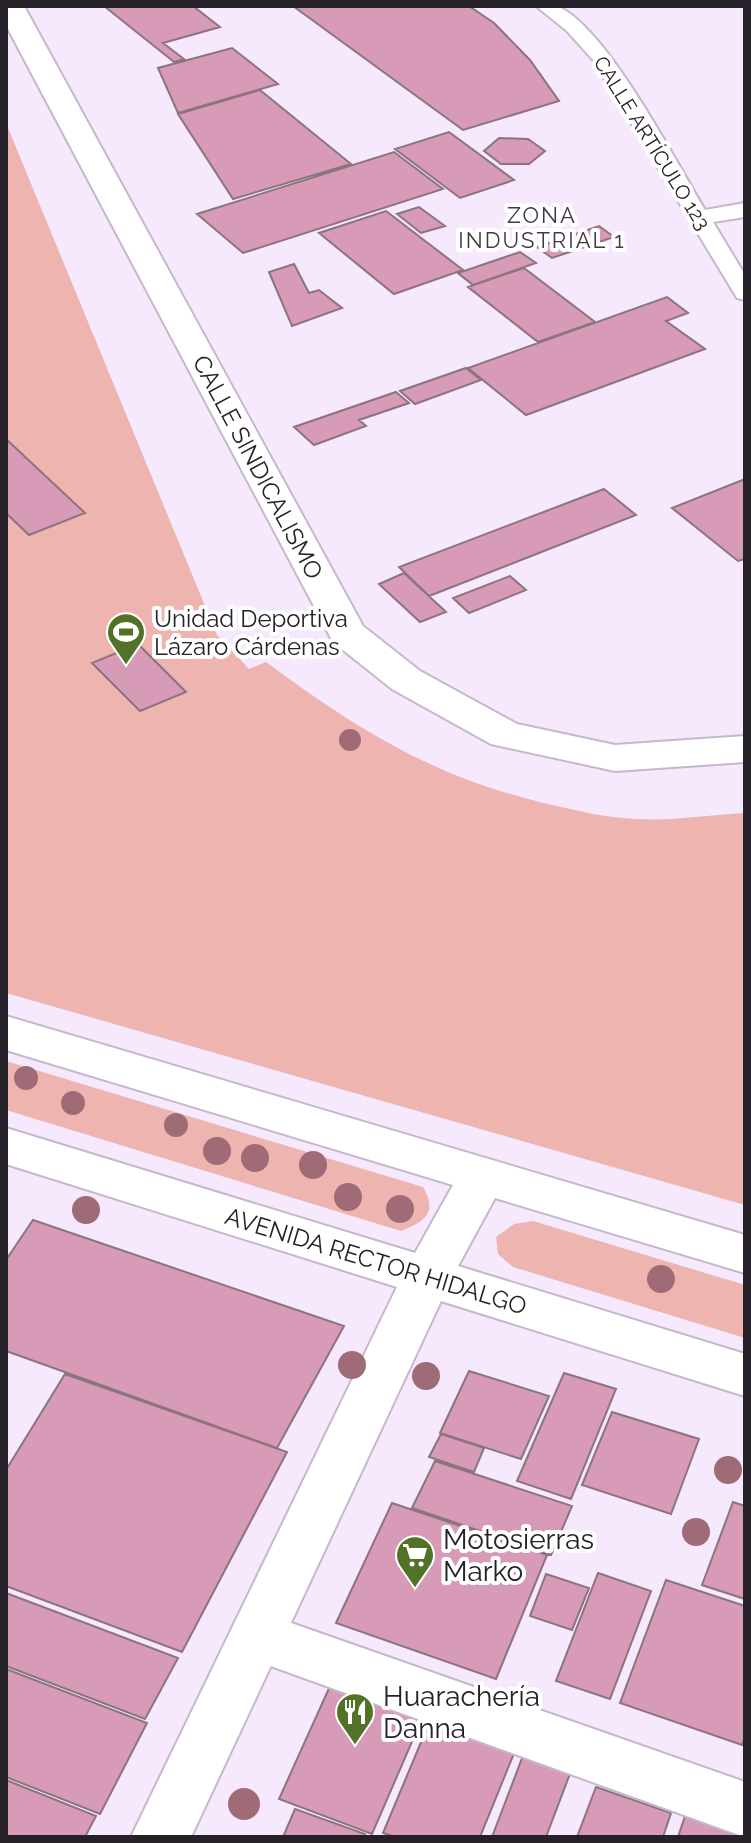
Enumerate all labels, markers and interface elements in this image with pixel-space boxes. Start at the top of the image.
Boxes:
street label: CALLE ARTÍCULO 123 [589,52,715,234]
district label: ZONA INDUSTRIAL 1 [458,202,626,253]
street label: CALLE SINDICALISMO [187,350,329,584]
place label: Unidad Deportiva Lázaro Cárdenas [154,604,348,661]
sports icon: Unidad Deportiva Lázaro Cárdenas [105,611,147,666]
street label: AVENIDA RECTOR HIDALGO [222,1201,530,1321]
place label: Motosierras Marko [443,1523,594,1588]
supermarket icon: Motosierras Marko [394,1534,436,1589]
place label: Huarachería Danna [383,1680,540,1745]
restaurant icon: Huarachería Danna [334,1691,376,1746]

